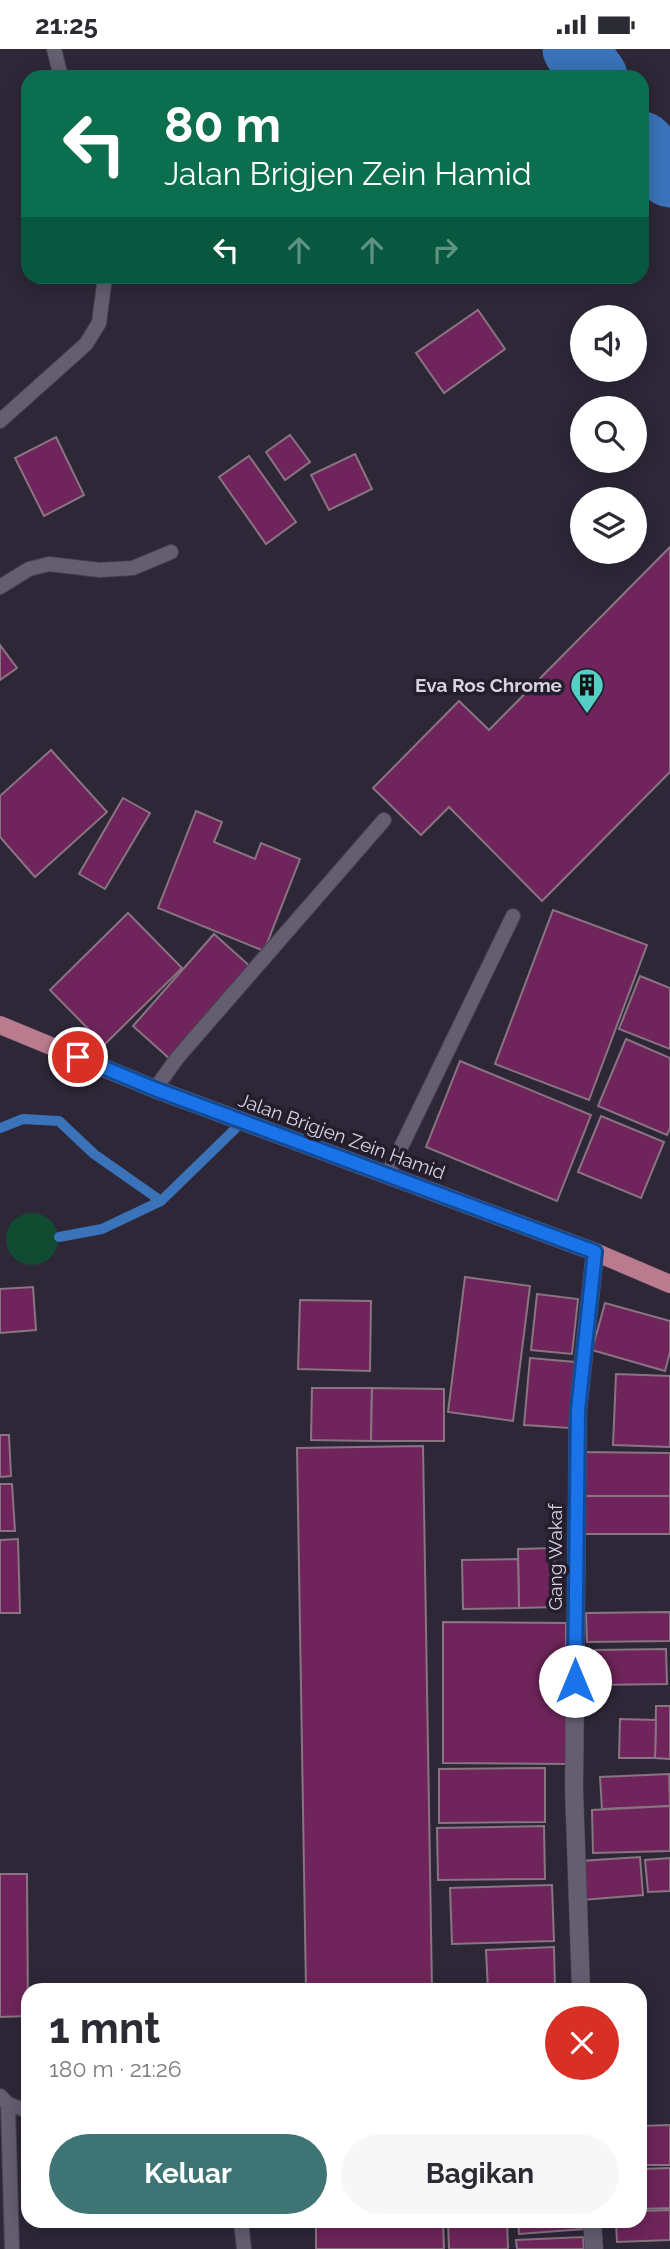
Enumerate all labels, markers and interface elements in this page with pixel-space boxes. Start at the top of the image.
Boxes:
text: 21:25 [35,10,98,40]
text: 80 m [164,96,281,153]
icon: left [49,98,140,189]
text: Jalan Brigjen Zein Hamid [164,155,532,192]
icon: left [207,231,245,269]
icon: ahead [280,231,318,269]
icon: ahead [353,231,391,269]
icon: right [426,231,464,269]
map controls [570,305,647,564]
button: sound [570,305,647,382]
button: search [570,396,647,473]
button: layers [570,487,647,564]
building icon: Eva Ros Chrome [568,666,606,715]
place label: Eva Ros Chrome [415,674,562,696]
pin [48,1027,108,1087]
icon: arrive [59,1038,97,1076]
street label: Jalan Brigjen Zein Hamid [236,1088,448,1184]
street label: Gang Wakaf [544,1503,566,1610]
position arrow [538,1644,612,1718]
text: 1 mnt [49,2004,160,2053]
button: close [545,2006,619,2080]
text: 180 m · 21:26 [49,2055,182,2082]
button: Keluar [49,2134,327,2214]
button: Bagikan [341,2134,619,2214]

